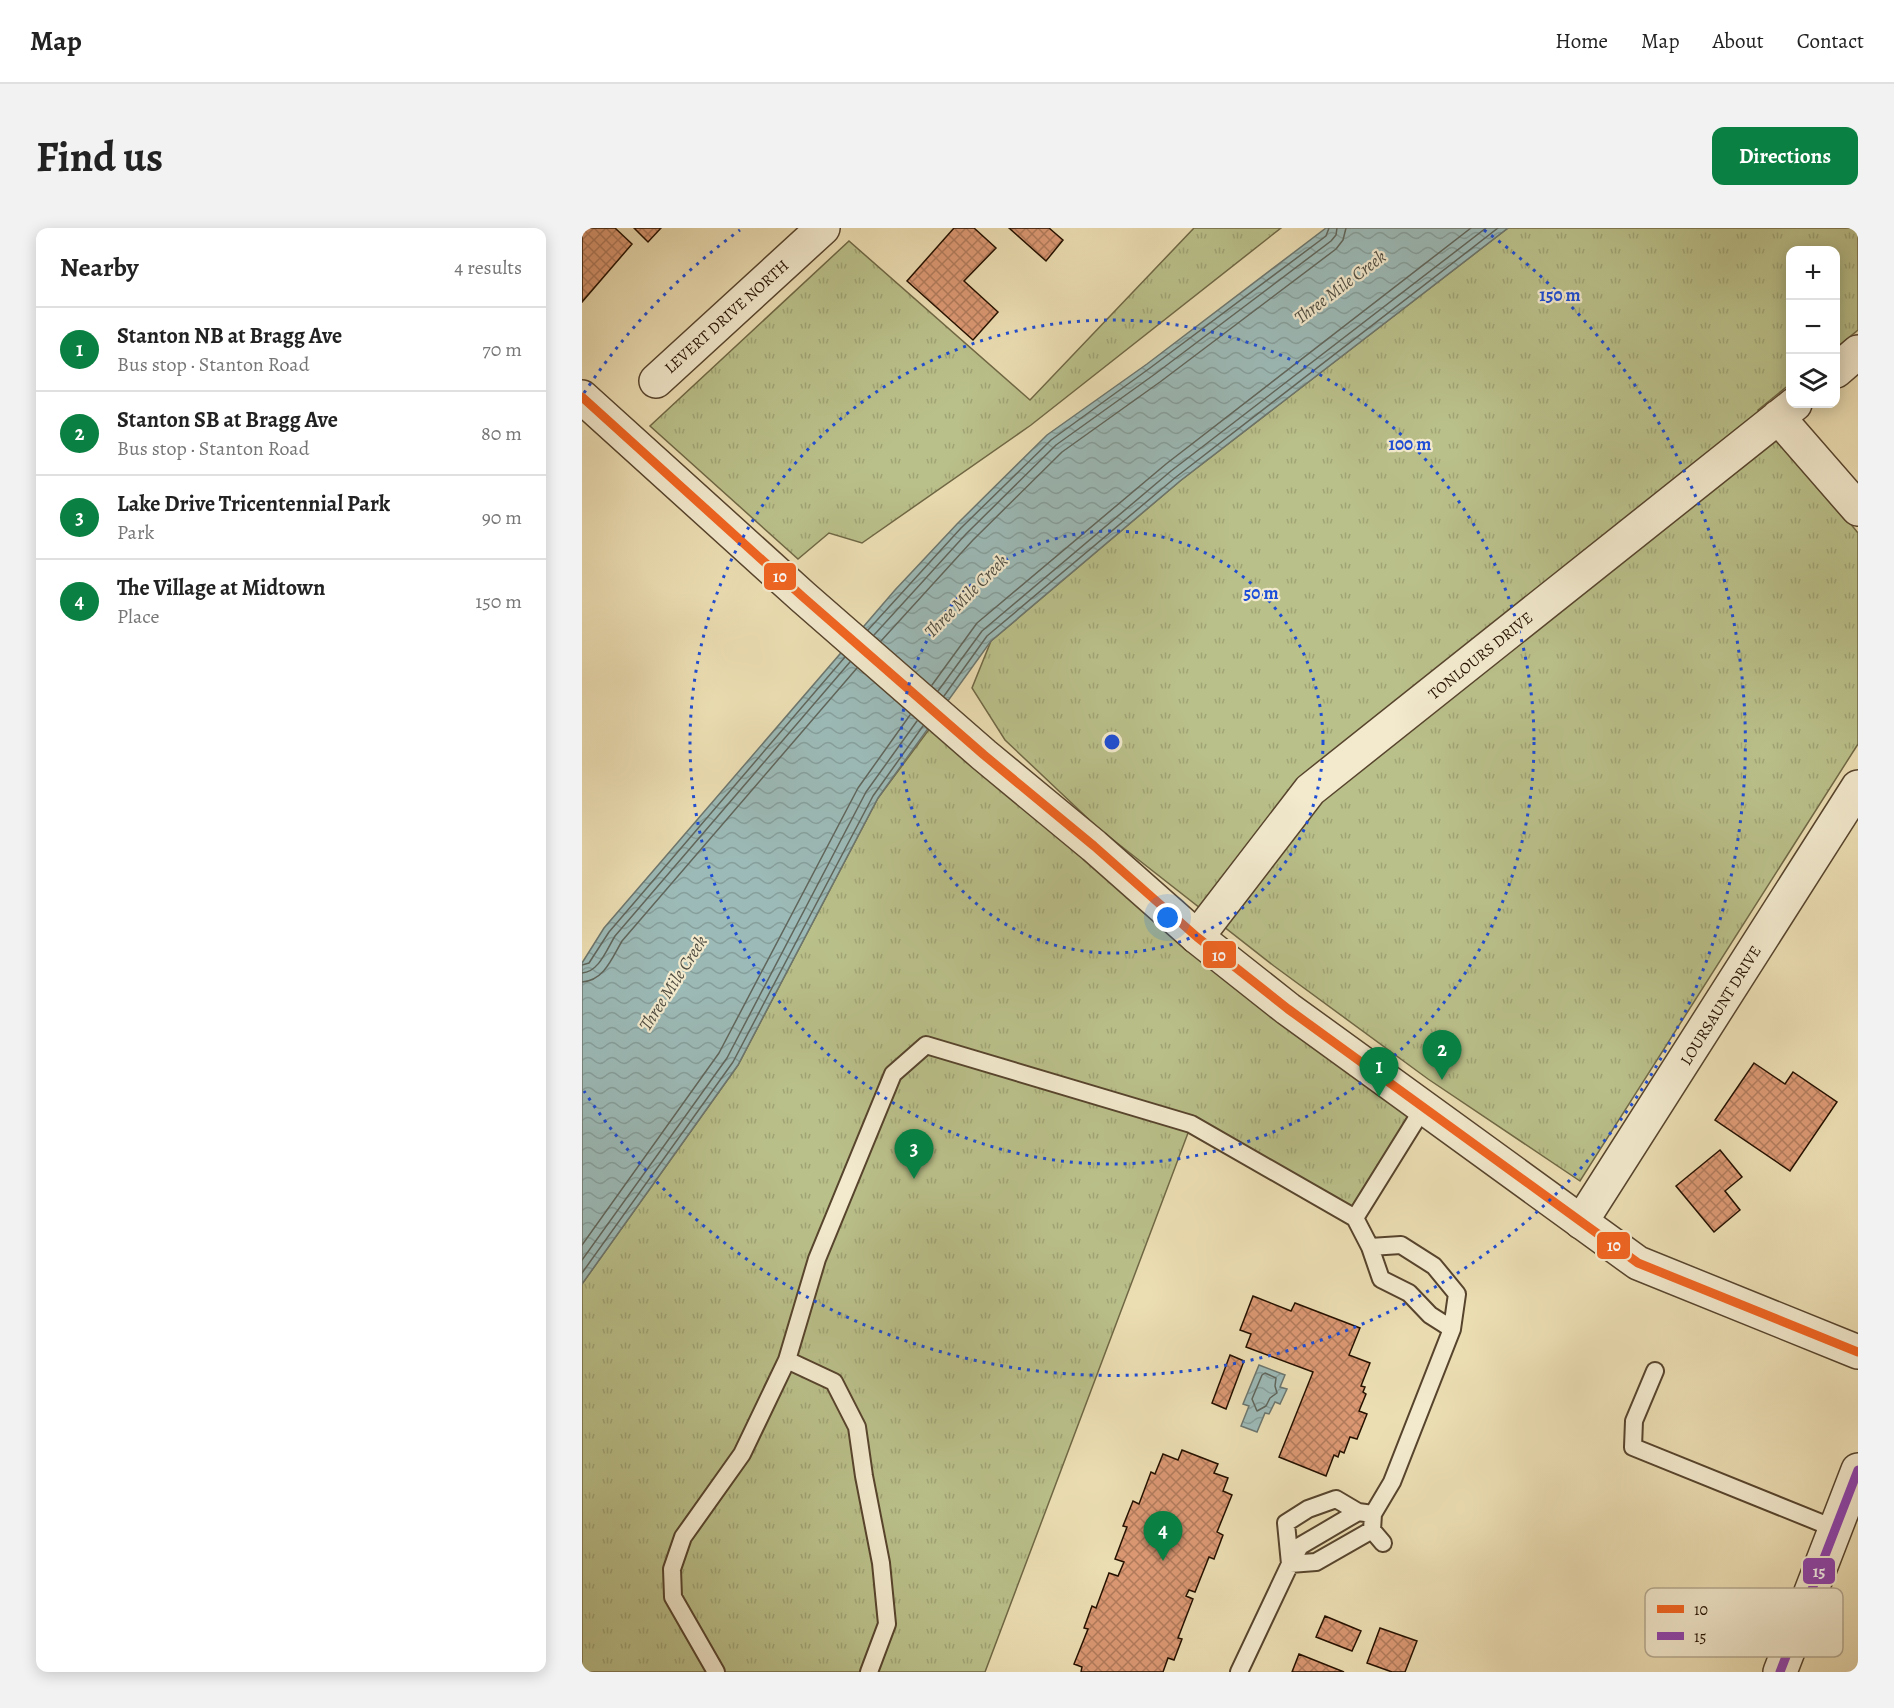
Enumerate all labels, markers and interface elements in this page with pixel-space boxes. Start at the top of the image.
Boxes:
text: Map [30,22,82,60]
text: Home [1555,27,1608,55]
text: Map [1641,27,1679,55]
text: About [1712,27,1764,55]
text: Contact [1797,27,1864,55]
button: Directions [1712,127,1858,185]
text: Find us [36,128,163,185]
water label: Three Mile Creek [1289,245,1391,329]
map controls [1786,246,1840,408]
button: + [1786,246,1840,300]
text: Nearby [60,250,139,285]
text: 4 results [454,254,522,281]
street label: LEVERT DRIVE NORTH [660,255,794,379]
text: 150 m [1539,283,1581,307]
button: − [1786,300,1840,354]
text: Stanton NB at Bragg Ave [117,321,342,351]
text: 1 [76,336,83,363]
text: 70 m [482,336,522,363]
text: Bus stop · Stanton Road [117,351,309,378]
button: layers [1786,354,1840,408]
text: Stanton SB at Bragg Ave [117,405,338,435]
text: 2 [75,420,84,447]
text: 80 m [481,420,522,447]
text: 100 m [1389,432,1431,456]
text: Bus stop · Stanton Road [117,435,309,462]
text: Lake Drive Tricentennial Park [117,489,390,519]
text: 3 [75,504,84,531]
text: 90 m [482,504,522,531]
text: Park [117,519,155,546]
water label: Three Mile Creek [919,549,1013,643]
line badge: 10 [763,562,797,591]
text: 10 [773,566,787,588]
text: The Village at Midtown [117,573,325,603]
text: 50 m [1244,581,1278,605]
text: 4 [75,588,84,615]
text: 150 m [475,588,522,615]
text: Place [117,603,159,630]
street label: TONLOURS DRIVE [1424,607,1538,705]
centre of rings [1102,732,1122,752]
your location [1153,903,1182,932]
water label: Three Mile Creek [633,931,713,1035]
line badge: 10 [1202,940,1237,969]
street label: LOURSAUNT DRIVE [1675,941,1767,1070]
text: 10 [1212,945,1226,967]
pin: 2 [1422,1030,1462,1080]
pin: 1 [1360,1048,1398,1097]
pin: 3 [894,1130,934,1179]
line badge: 10 [1596,1231,1631,1260]
text: 10 [1607,1235,1621,1257]
pin: 4 [1144,1512,1182,1561]
line badge: 15 [1802,1557,1836,1585]
text: 15 [1813,1561,1825,1583]
legend [1645,1588,1843,1657]
text: 10 [1694,1599,1708,1621]
text: 15 [1694,1626,1706,1648]

